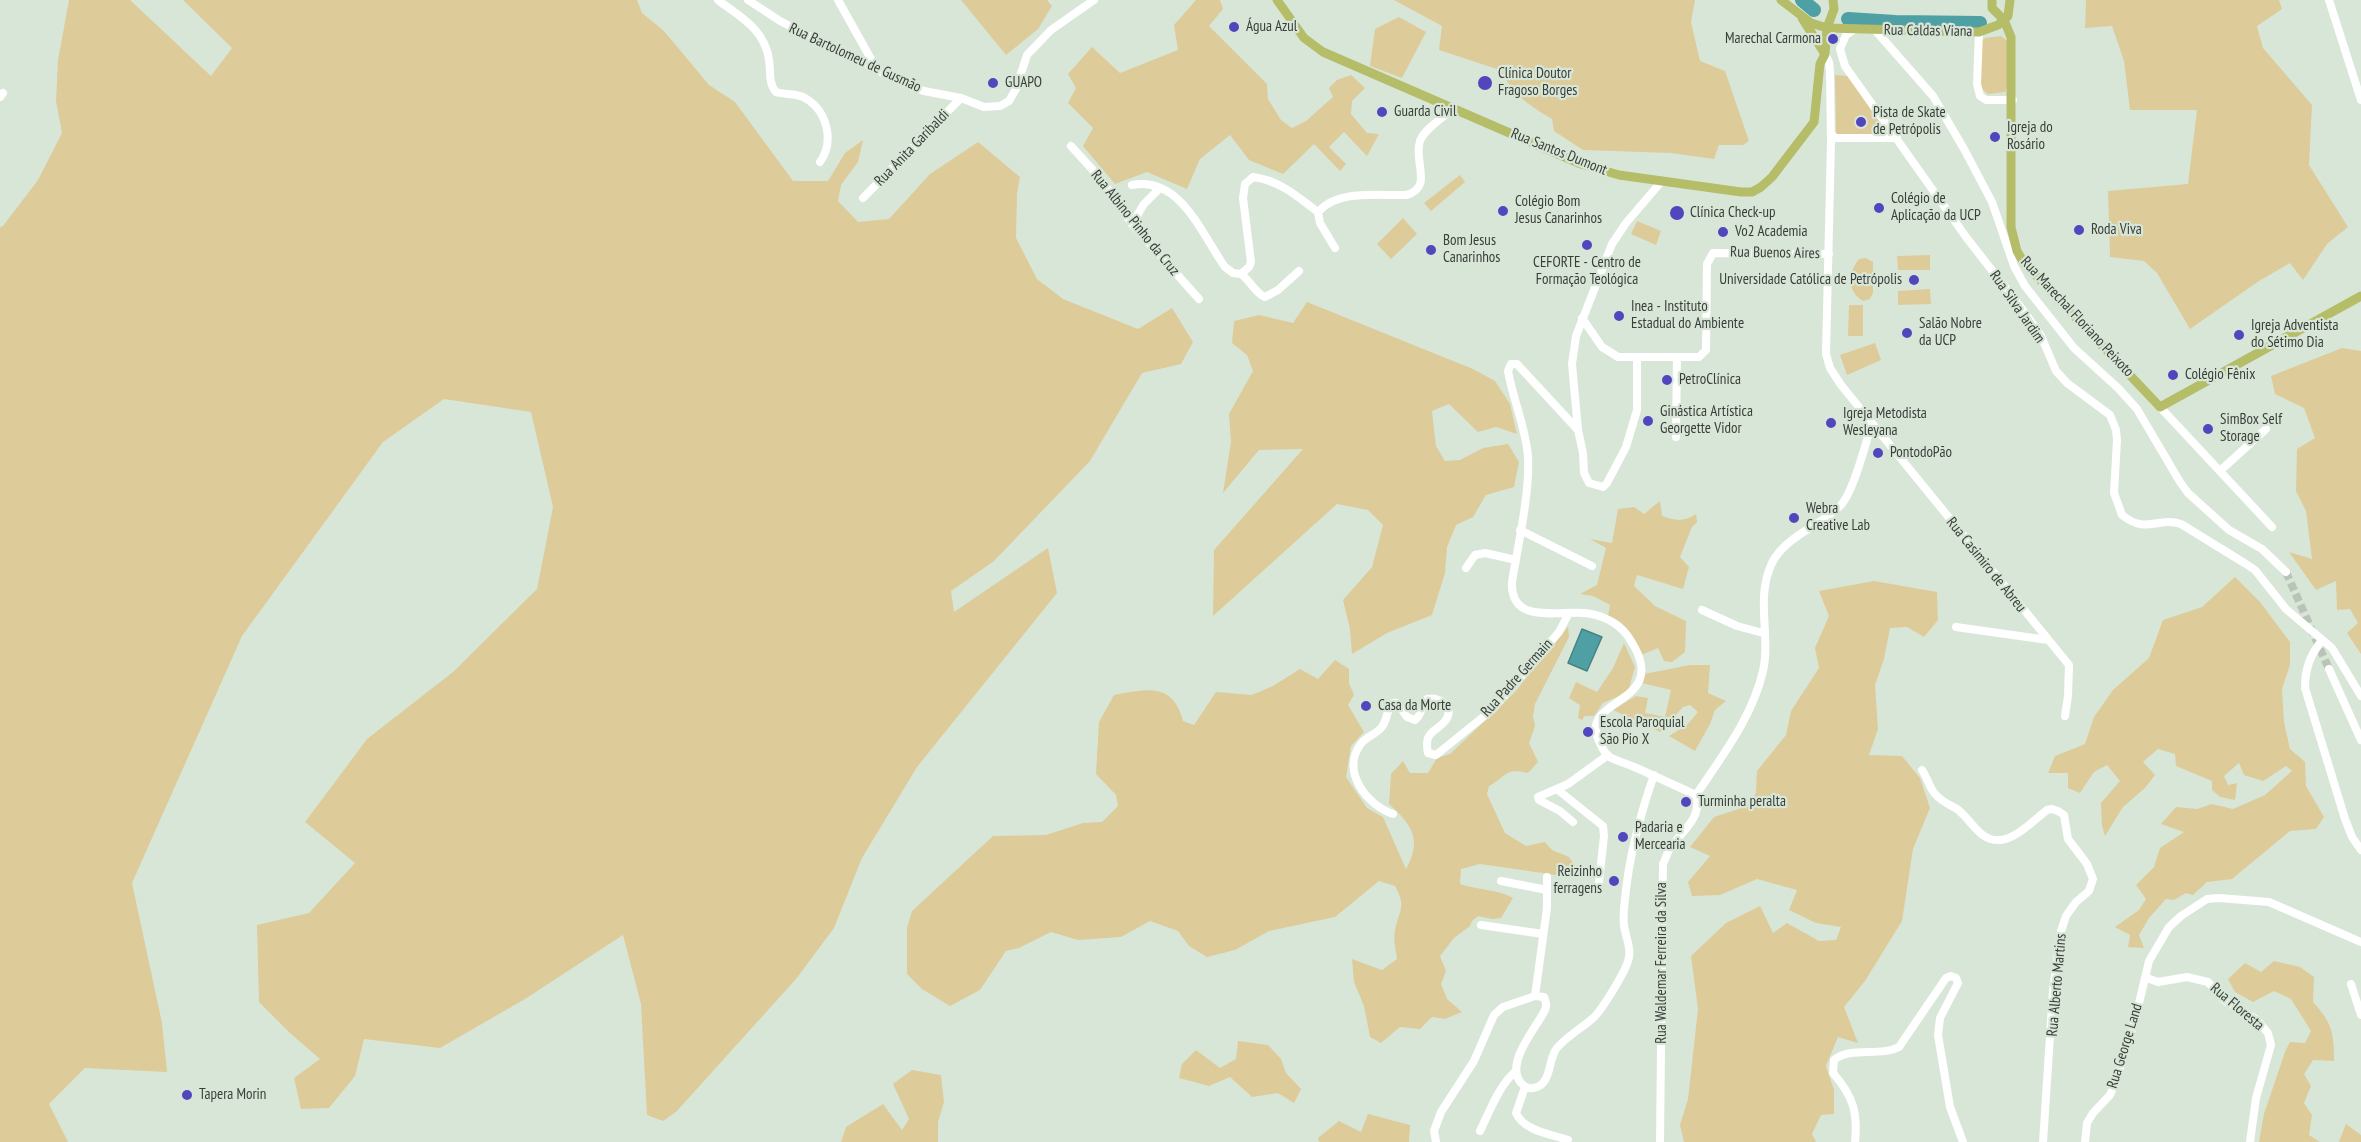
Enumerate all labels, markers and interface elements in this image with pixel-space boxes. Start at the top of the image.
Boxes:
place label: Água Azul [1246,18,1297,36]
street label: Rua Bartolomeu de Gusmão [786,19,924,97]
marker: Água Azul [1227,20,1241,34]
street label: Rua Caldas Viana [1884,21,1972,41]
place label: Marechal Carmona [1725,30,1821,48]
marker: Marechal Carmona [1826,32,1840,46]
place label: Clínica Doutor Fragoso Borges [1498,65,1577,100]
place label: GUAPO [1005,74,1042,92]
marker: Clínica Doutor Fragoso Borges [1476,74,1494,92]
marker: GUAPO [986,76,1000,90]
place label: Guarda Civil [1394,103,1456,121]
place label: Pista de Skate de Petrópolis [1873,104,1946,139]
marker: Guarda Civil [1375,105,1389,119]
street label: Rua Anita Garibaldi [871,106,953,190]
marker: Pista de Skate de Petrópolis [1854,115,1868,129]
place label: Igreja do Rosário [2007,119,2053,154]
street label: Rua Santos Dumont [1508,125,1610,179]
marker: Igreja do Rosário [1988,130,2002,144]
street label: Rua Albino Pinho da Cruz [1087,167,1183,279]
place label: Colégio de Aplicação da UCP [1891,190,1981,225]
place label: Colégio Bom Jesus Canarinhos [1515,193,1602,228]
marker: Colégio de Aplicação da UCP [1872,201,1886,215]
marker: Colégio Bom Jesus Canarinhos [1496,204,1510,218]
marker: Clínica Check-up [1668,204,1686,222]
place label: Clínica Check-up [1690,204,1776,222]
place label: Roda Viva [2091,221,2142,239]
place label: Vo2 Academia [1735,223,1808,241]
marker: Roda Viva [2072,223,2086,237]
marker: Vo2 Academia [1716,225,1730,239]
place label: Bom Jesus Canarinhos [1443,232,1500,267]
marker: CEFORTE - Centro de Formação Teológica [1580,238,1594,252]
marker: Bom Jesus Canarinhos [1424,243,1438,257]
street label: Rua Buenos Aires [1730,243,1820,263]
street label: Rua Marechal Floriano Peixoto [2017,253,2137,381]
place label: CEFORTE - Centro de Formação Teológica [1533,254,1641,289]
street label: Rua Silva Jardim [1985,267,2049,347]
place label: Universidade Católica de Petrópolis [1719,271,1902,289]
marker: Universidade Católica de Petrópolis [1907,273,1921,287]
place label: Inea - Instituto Estadual do Ambiente [1631,298,1744,333]
marker: Inea - Instituto Estadual do Ambiente [1612,309,1626,323]
place label: Salão Nobre da UCP [1919,315,1982,350]
place label: Igreja Adventista do Sétimo Dia [2251,317,2338,352]
marker: Salão Nobre da UCP [1900,326,1914,340]
marker: Igreja Adventista do Sétimo Dia [2232,328,2246,342]
place label: Colégio Fênix [2185,366,2255,384]
marker: Colégio Fênix [2166,368,2180,382]
place label: PetroClínica [1679,371,1741,389]
marker: PetroClínica [1660,373,1674,387]
place label: Ginástica Artística Georgette Vidor [1660,403,1753,438]
place label: Igreja Metodista Wesleyana [1843,405,1927,440]
place label: SimBox Self Storage [2220,411,2282,446]
marker: Ginástica Artística Georgette Vidor [1641,414,1655,428]
marker: Igreja Metodista Wesleyana [1824,416,1838,430]
marker: SimBox Self Storage [2201,422,2215,436]
place label: PontodoPão [1890,444,1952,462]
marker: PontodoPão [1871,446,1885,460]
place label: Webra Creative Lab [1806,500,1870,535]
marker: Webra Creative Lab [1787,511,1801,525]
street label: Rua Casimiro de Abreu [1942,514,2030,616]
street label: Rua Padre Germain [1477,635,1557,721]
place label: Casa da Morte [1378,697,1451,715]
marker: Casa da Morte [1359,699,1373,713]
place label: Escola Paroquial São Pio X [1600,714,1684,749]
marker: Escola Paroquial São Pio X [1581,725,1595,739]
place label: Turminha peralta [1698,793,1786,811]
marker: Turminha peralta [1679,795,1693,809]
place label: Padaria e Mercearia [1635,819,1686,854]
marker: Padaria e Mercearia [1616,830,1630,844]
place label: Reizinho ferragens [1554,863,1602,898]
marker: Reizinho ferragens [1607,874,1621,888]
street label: Rua Waldemar Ferreira da Silva [1653,882,1671,1044]
street label: Rua Alberto Martins [2044,933,2070,1037]
street label: Rua Floresta [2206,979,2268,1035]
street label: Rua George Land [2104,1001,2146,1091]
place label: Tapera Morin [199,1086,266,1104]
marker: Tapera Morin [180,1088,194,1102]

